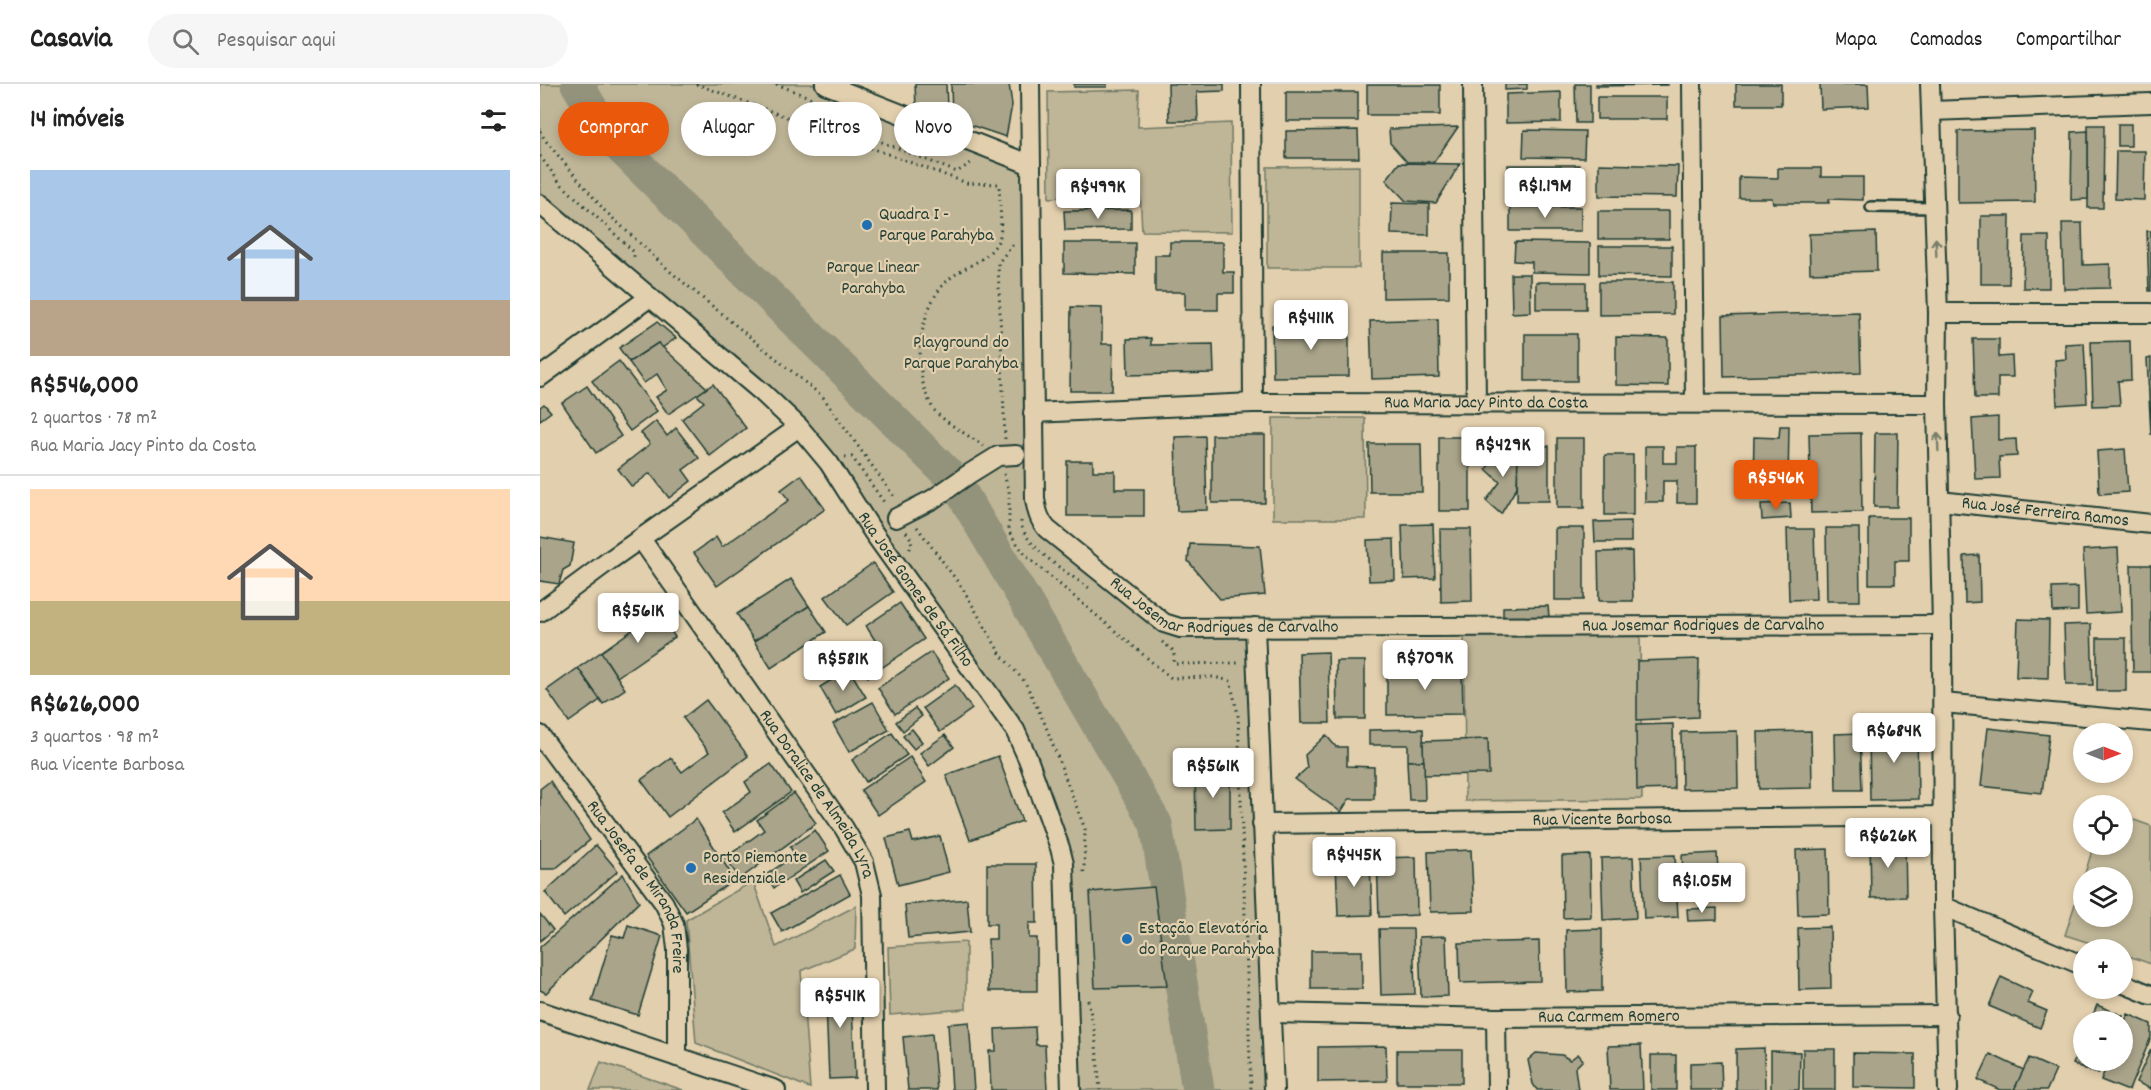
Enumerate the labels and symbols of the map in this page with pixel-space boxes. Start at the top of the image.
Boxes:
pin: R$1.19M [1490,168,1600,219]
pin: R$499K [1049,169,1147,220]
place label: Quadra I - Parque Parahyba [879,203,994,249]
marker: Quadra I - Parque Parahyba [860,218,874,232]
one-way arrow [1930,238,1941,258]
park label: Parque Linear Parahyba [826,256,920,302]
pin: R$411K [1262,300,1360,351]
park label: Playground do Parque Parahyba [904,331,1019,377]
street label: Rua Maria Jacy Pinto da Costa [1384,391,1588,416]
pin: R$429K [1454,427,1552,478]
one-way arrow [1932,433,1944,453]
pin: R$546K [1727,460,1825,511]
street label: Rua José Ferreira Ramos [1960,491,2130,534]
street label: Rua José Gomes de Sá Filho [851,507,979,673]
street label: Rua Josemar Rodrigues de Carvalho [1104,571,1339,641]
pin: R$561K [589,593,687,644]
street label: Rua Josemar Rodrigues de Carvalho [1582,613,1825,639]
pin: R$709K [1376,640,1474,691]
pin: R$581K [794,641,892,692]
street label: Rua Doralice de Almeida Lyra [752,705,880,881]
pin: R$684K [1845,713,1943,764]
north arrow [2073,723,2133,783]
pin: R$561K [1164,748,1262,799]
street label: Rua Josefa de Miranda Freire [580,795,690,974]
street label: Rua Vicente Barbosa [1532,807,1672,833]
pin: R$626K [1839,818,1937,869]
pin: R$445K [1305,837,1403,888]
place label: Porto Piemonte Residenziale [703,846,807,892]
marker: Porto Piemonte Residenziale [684,861,698,875]
pin: R$1.05M [1647,863,1757,914]
place label: Estação Elevatória do Parque Parahyba [1139,917,1275,963]
marker: Estação Elevatória do Parque Parahyba [1120,932,1134,946]
pin: R$541K [791,978,889,1029]
street label: Rua Carmem Romero [1538,1004,1680,1030]

